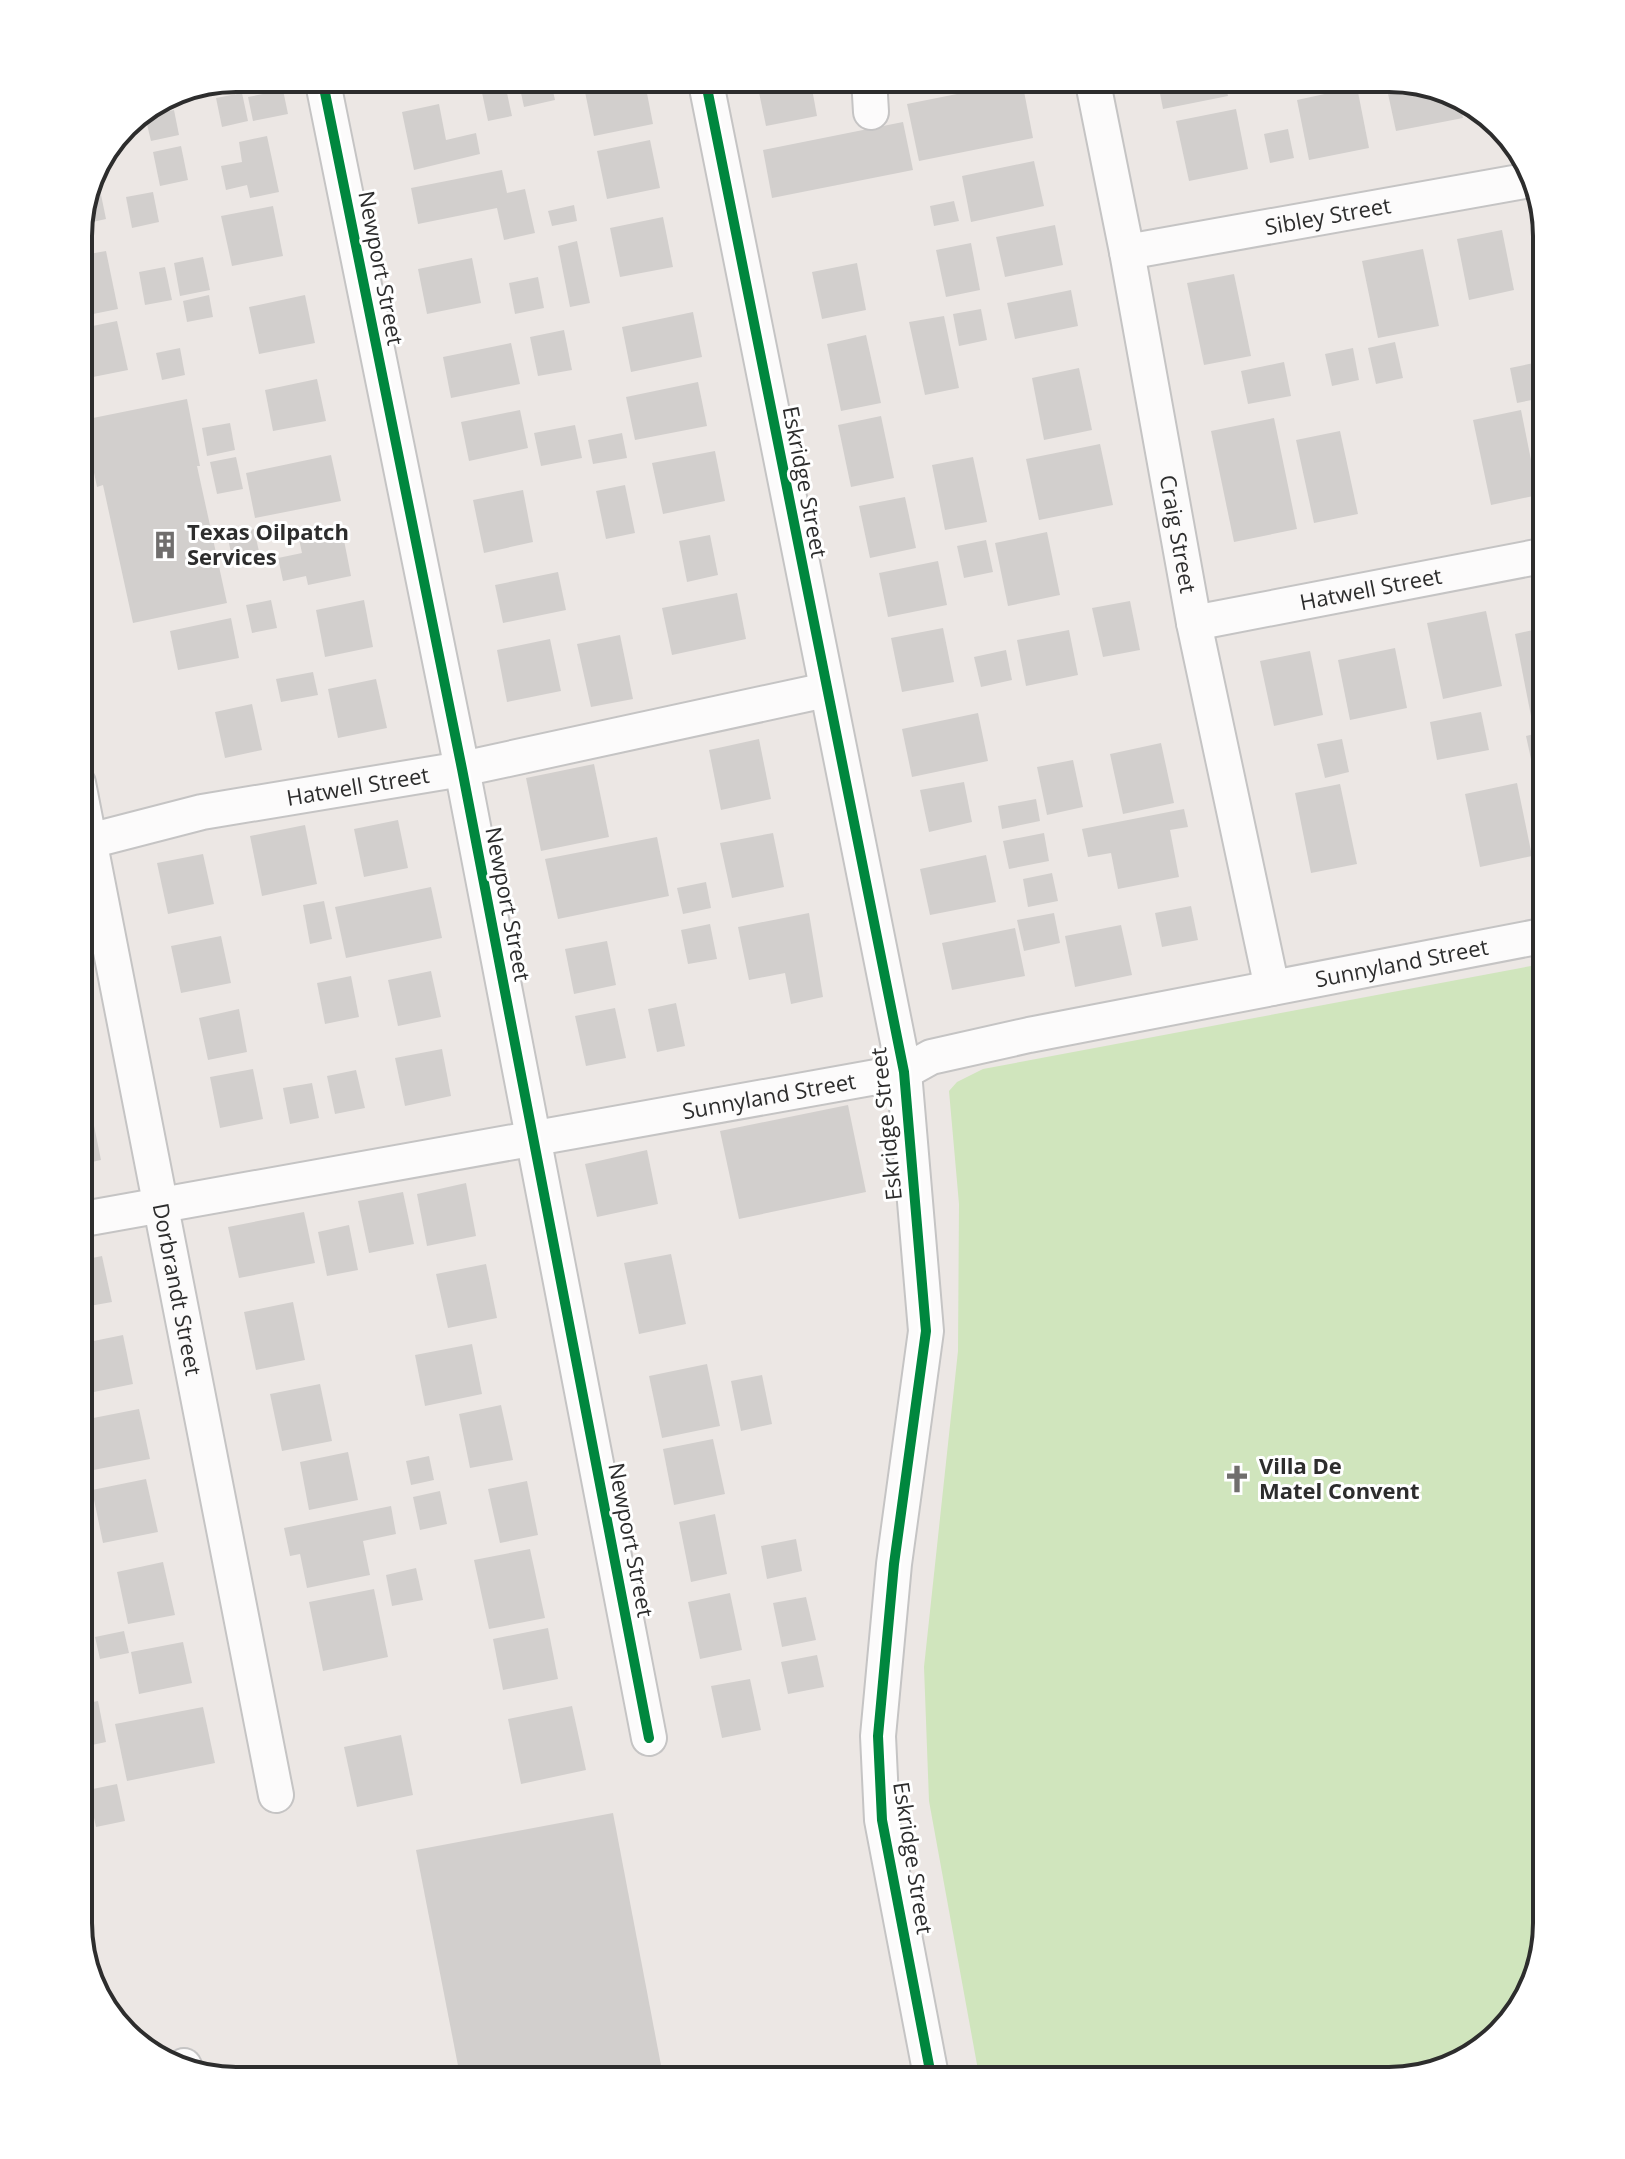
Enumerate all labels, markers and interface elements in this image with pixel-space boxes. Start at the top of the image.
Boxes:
street label: Newport Street [352,188,412,348]
street label: Sibley Street [1262,189,1393,241]
street label: Eskridge Street [777,403,835,560]
street label: Craig Street [1153,472,1204,596]
place label: Texas Oilpatch Services [187,516,349,571]
building icon: Texas Oilpatch Services [150,530,180,560]
street label: Hatwell Street [1297,560,1444,616]
street label: Hatwell Street [284,759,431,812]
street label: Newport Street [479,824,539,984]
street label: Sunnyland Street [1312,931,1491,993]
street label: Eskridge Street [862,1046,908,1202]
street label: Sunnyland Street [680,1065,858,1125]
street label: Dorbrandt Street [147,1200,210,1378]
place label: Villa De Matel Convent [1259,1450,1420,1505]
street label: Newport Street [602,1460,662,1620]
church icon: Villa De Matel Convent [1222,1464,1252,1494]
street label: Eskridge Street [887,1780,941,1936]

